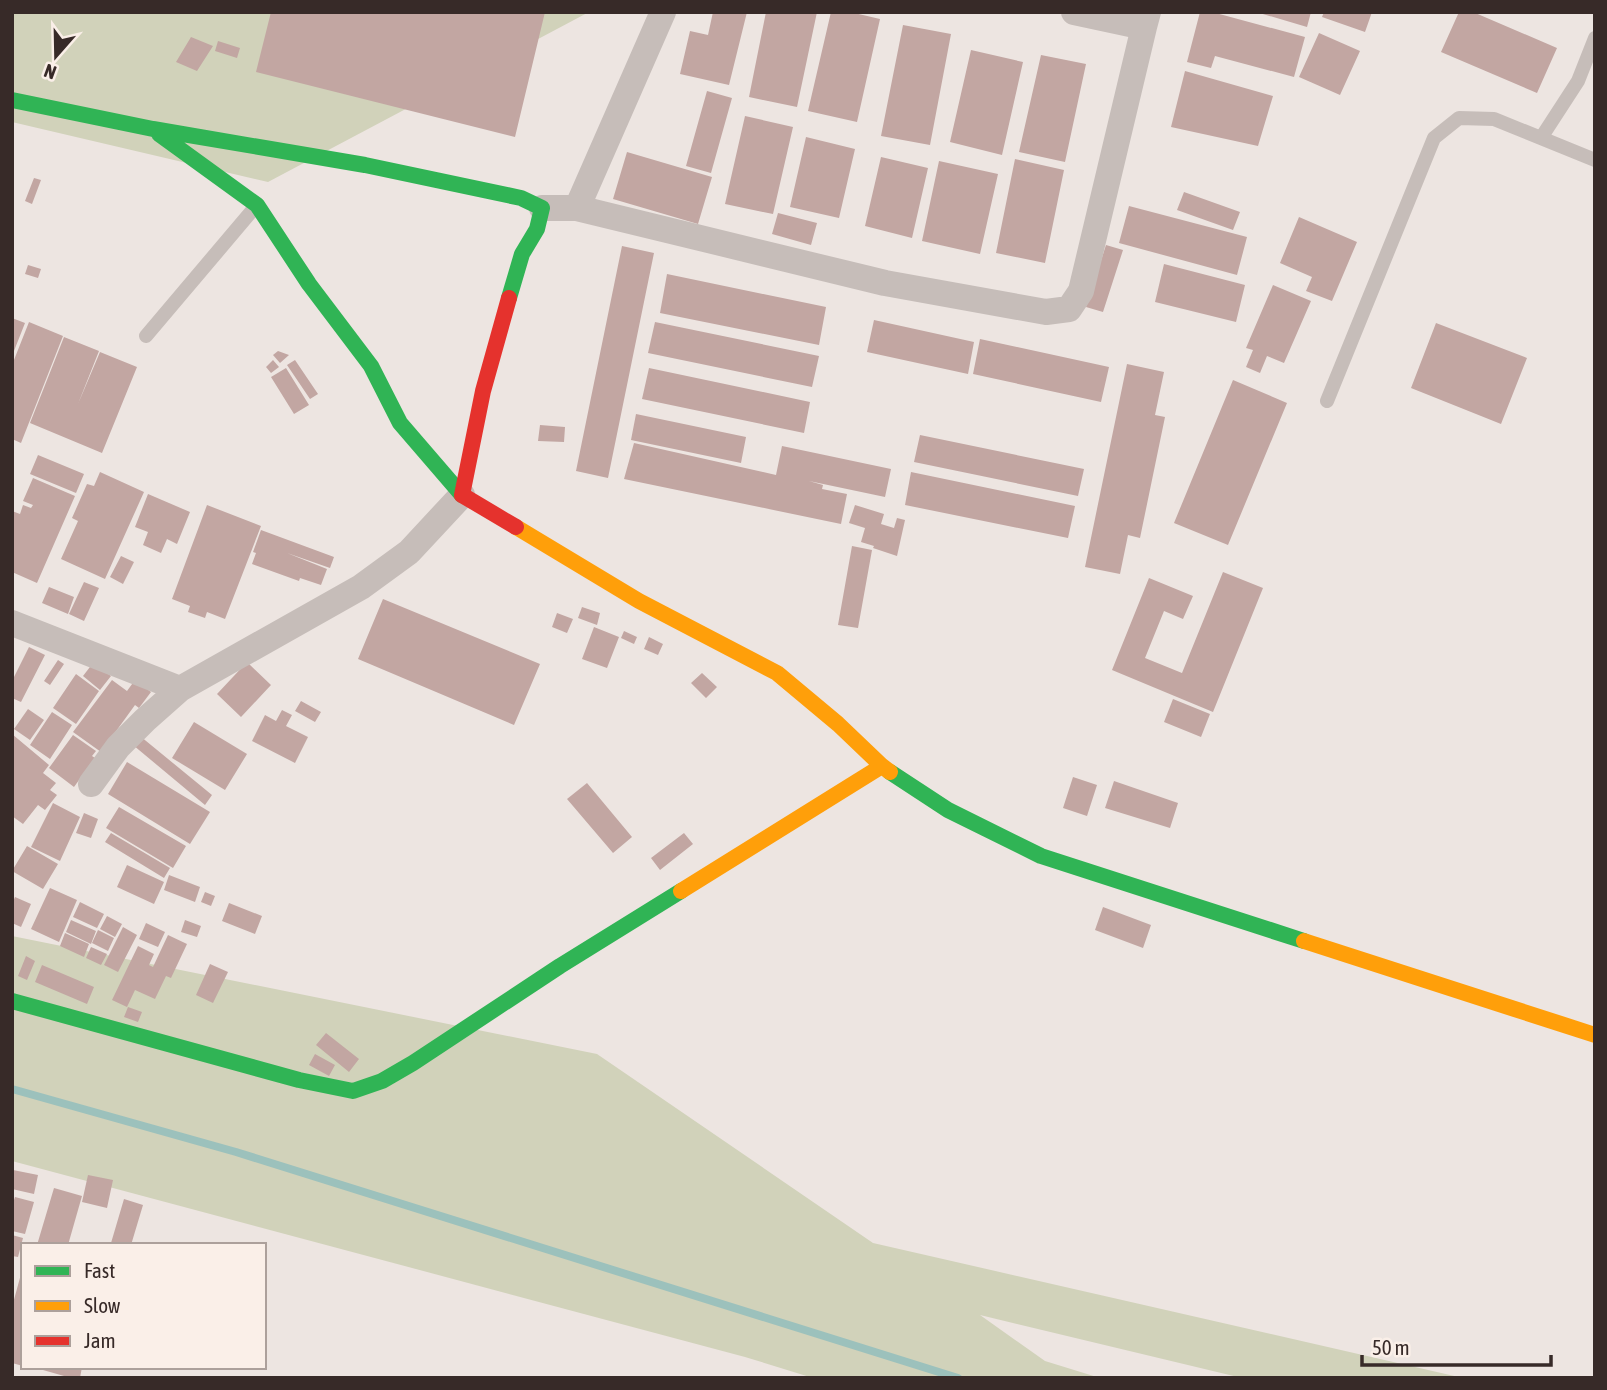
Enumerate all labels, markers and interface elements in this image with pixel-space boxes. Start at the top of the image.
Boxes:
north arrow [21,21,91,91]
text: N [41,60,59,84]
legend [21,1243,266,1369]
text: Fast [84,1258,115,1282]
text: Slow [84,1293,121,1317]
scale bar [1362,1324,1551,1368]
text: Jam [84,1328,116,1352]
text: 50 m [1372,1335,1410,1359]

